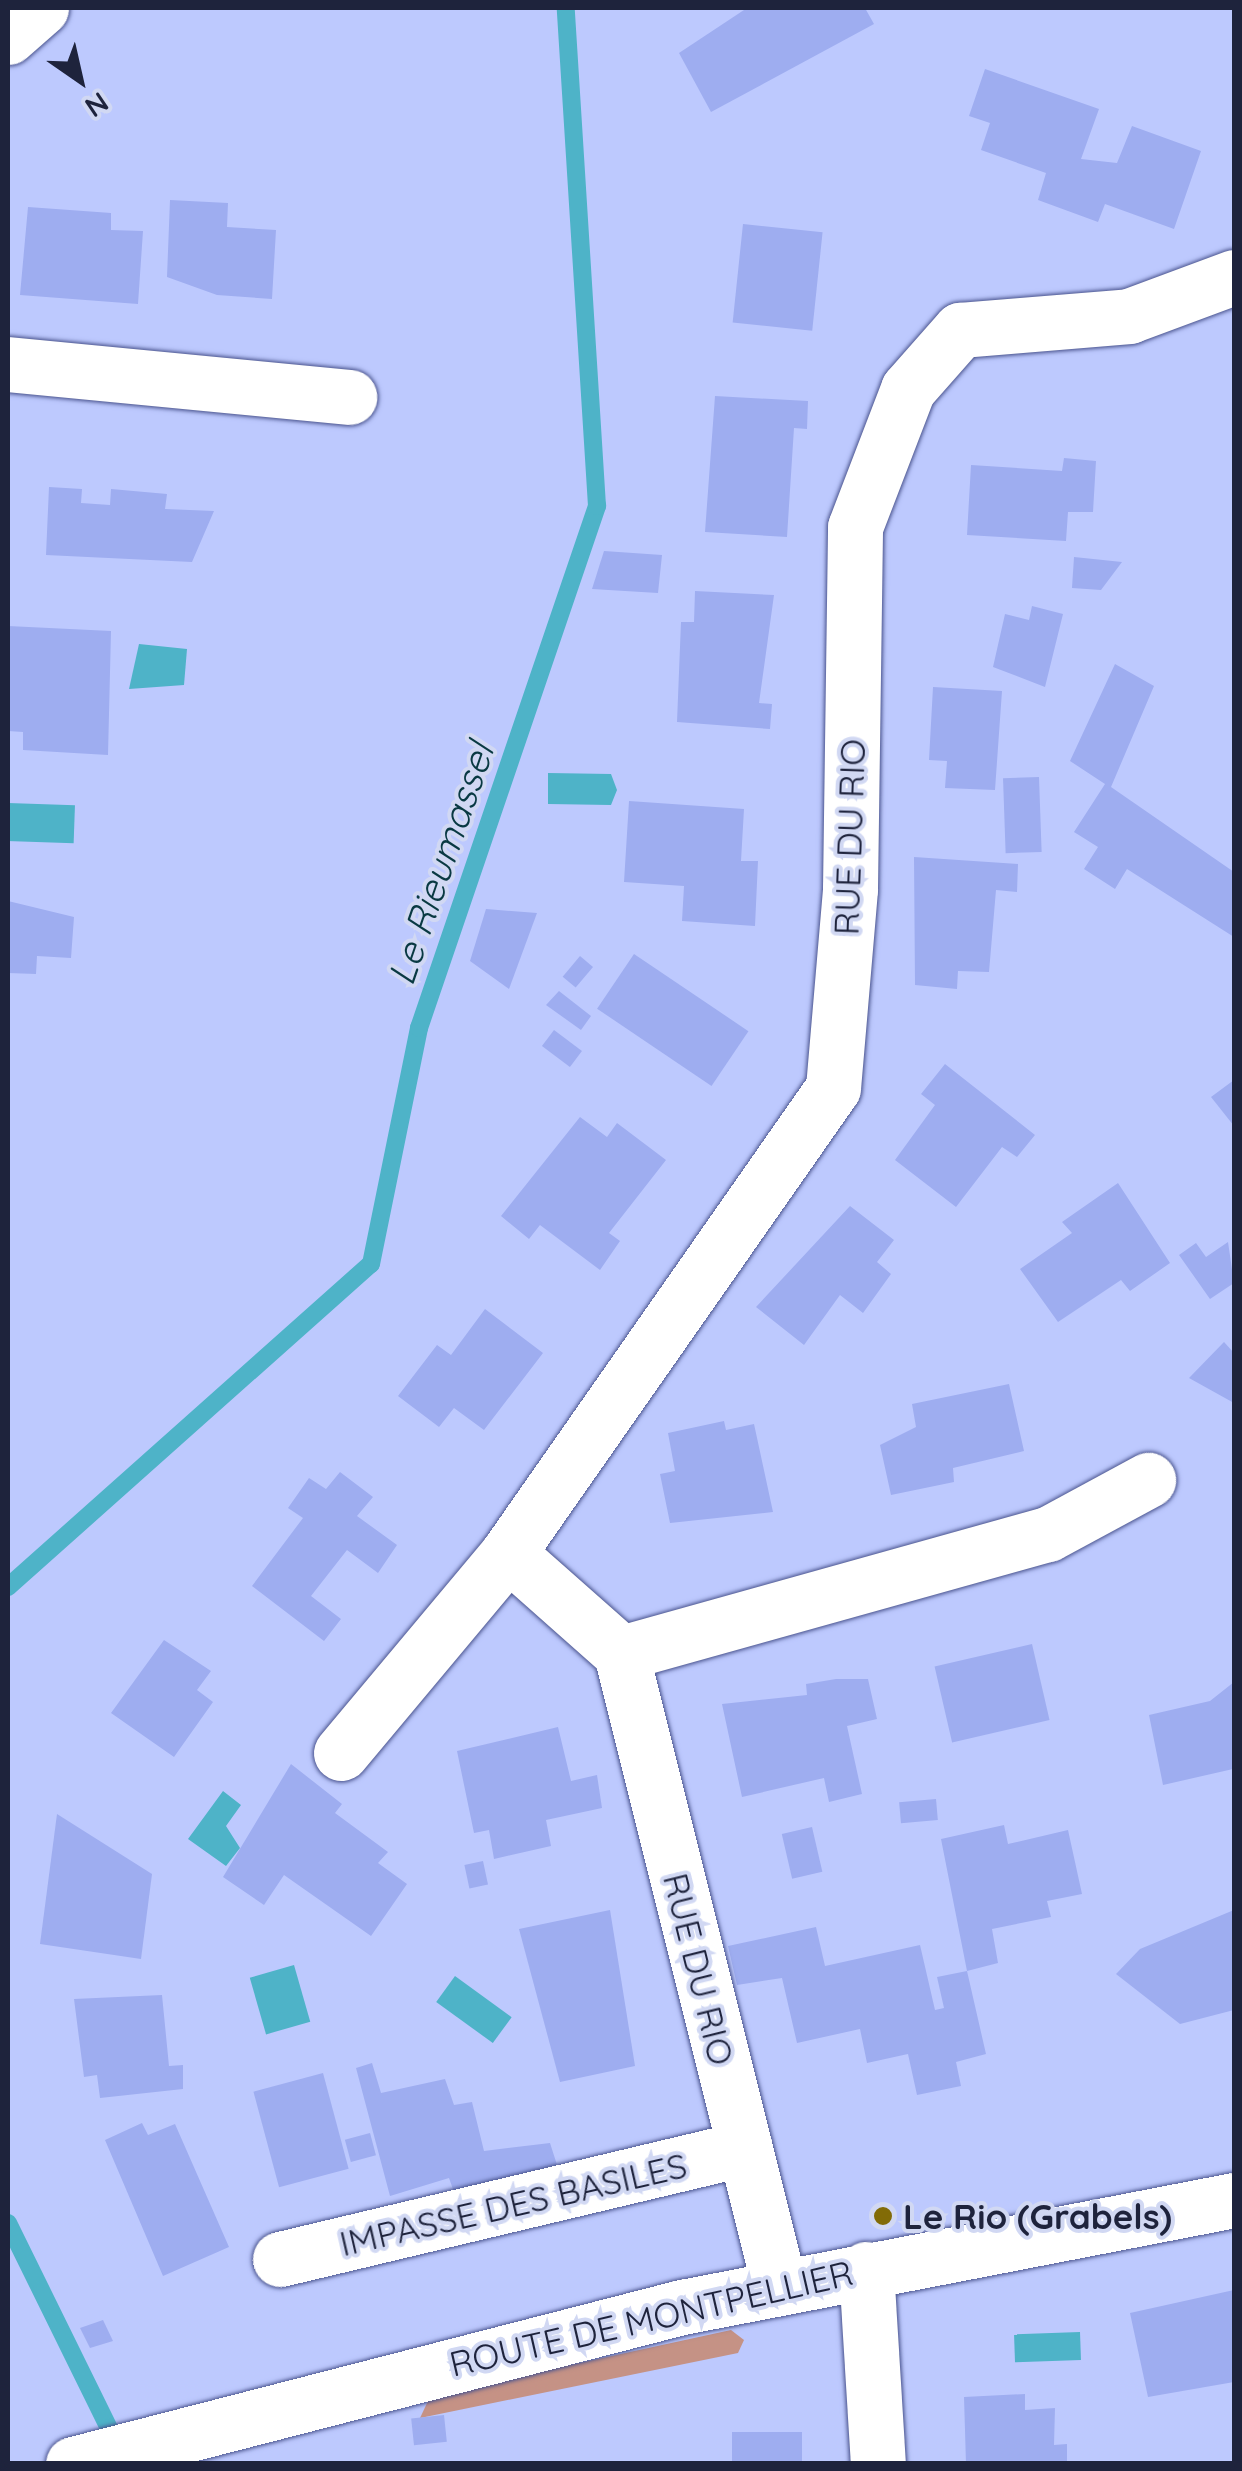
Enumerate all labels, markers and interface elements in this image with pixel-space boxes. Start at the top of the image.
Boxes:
north arrow [30,30,130,130]
text: N [79,85,115,126]
water label: Le Rieumassel [378,737,504,991]
street label: RUE DU RIO [825,738,873,936]
street label: RUE DU RIO [655,1869,743,2069]
street label: IMPASSE DES BASILES [335,2144,691,2264]
place label: Le Rio (Grabels) [903,2195,1172,2237]
marker: Le Rio (Grabels) [872,2205,894,2227]
street label: ROUTE DE MONTPELLIER [445,2251,857,2385]

